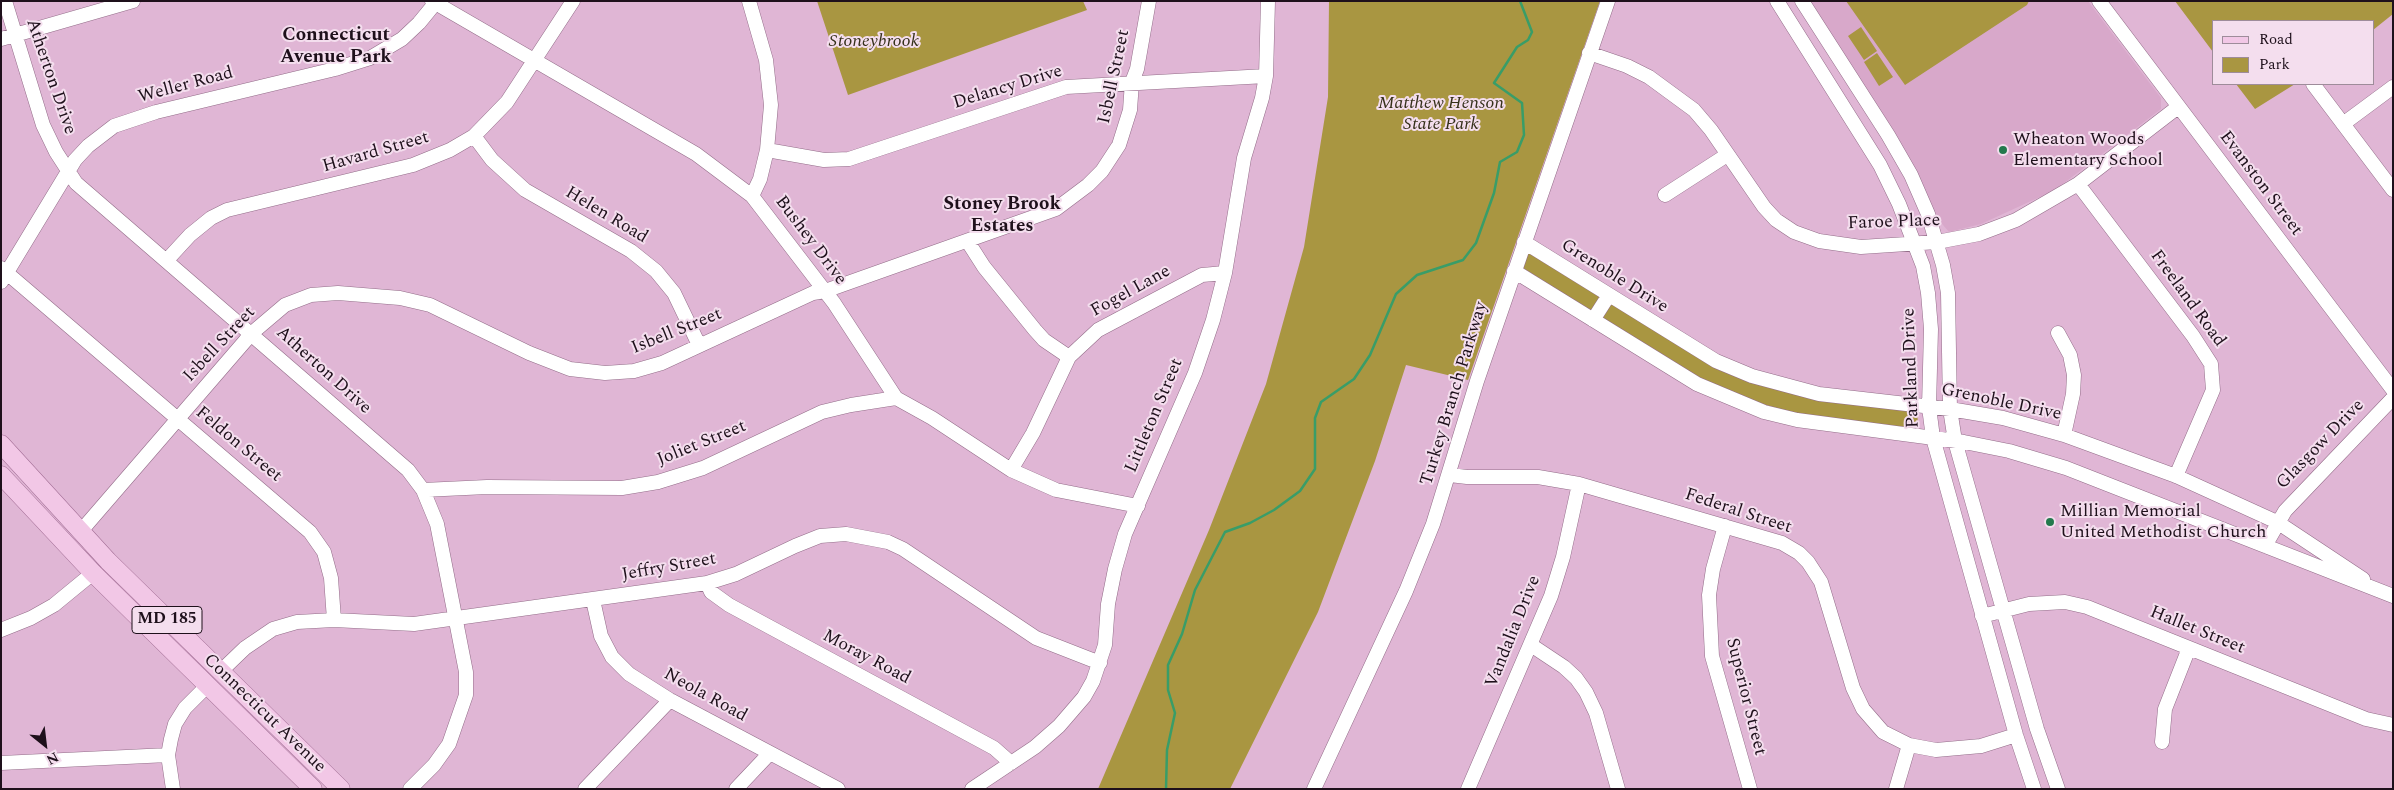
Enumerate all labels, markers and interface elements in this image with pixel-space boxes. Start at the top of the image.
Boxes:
street label: Atherton Drive [20,16,80,138]
legend [2212,20,2374,85]
district label: Connecticut Avenue Park [280,25,392,69]
street label: Isbell Street [1094,28,1136,126]
text: Road [2259,28,2293,51]
park label: Stoneybrook [829,31,919,53]
text: Park [2259,53,2290,76]
street label: Delancy Drive [951,61,1065,115]
street label: Weller Road [136,63,236,109]
park label: Matthew Henson State Park [1378,93,1504,136]
street label: Havard Street [320,127,432,179]
street label: Evanston Street [2214,127,2306,241]
place label: Wheaton Woods Elementary School [2013,129,2163,172]
marker: Wheaton Woods Elementary School [1997,144,2009,156]
street label: Helen Road [561,183,651,249]
street label: Bushey Drive [769,192,851,290]
district label: Stoney Brook Estates [943,194,1061,238]
street label: Faroe Place [1847,211,1941,235]
street label: Grenoble Drive [1556,235,1672,319]
street label: Freeland Road [2145,246,2229,352]
street label: Fogel Lane [1087,261,1175,323]
street label: Turkey Branch Parkway [1417,300,1493,488]
street label: Isbell Street [179,303,261,387]
street label: Isbell Street [629,304,725,360]
street label: Parkland Drive [1899,308,1925,428]
street label: Atherton Drive [271,323,375,419]
street label: Littleton Street [1121,356,1189,476]
street label: Grenoble Drive [1939,380,2063,426]
street label: Glasgow Drive [2273,395,2369,495]
street label: Feldon Street [190,402,286,488]
street label: Joliet Street [654,416,750,472]
street label: Federal Street [1682,485,1794,539]
place label: Millian Memorial United Methodist Church [2060,501,2267,544]
marker: Millian Memorial United Methodist Church [2044,516,2056,528]
street label: Jeffry Street [620,549,718,587]
street label: Vandalia Drive [1482,573,1546,691]
street label: Hallet Street [2146,602,2248,660]
road number: MD 185 [132,606,202,634]
street label: Moray Road [818,626,914,690]
street label: Superior Street [1720,636,1770,758]
street label: Connecticut Avenue [198,650,330,778]
street label: Neola Road [660,664,750,728]
north arrow [20,720,70,770]
text: N [42,747,63,771]

